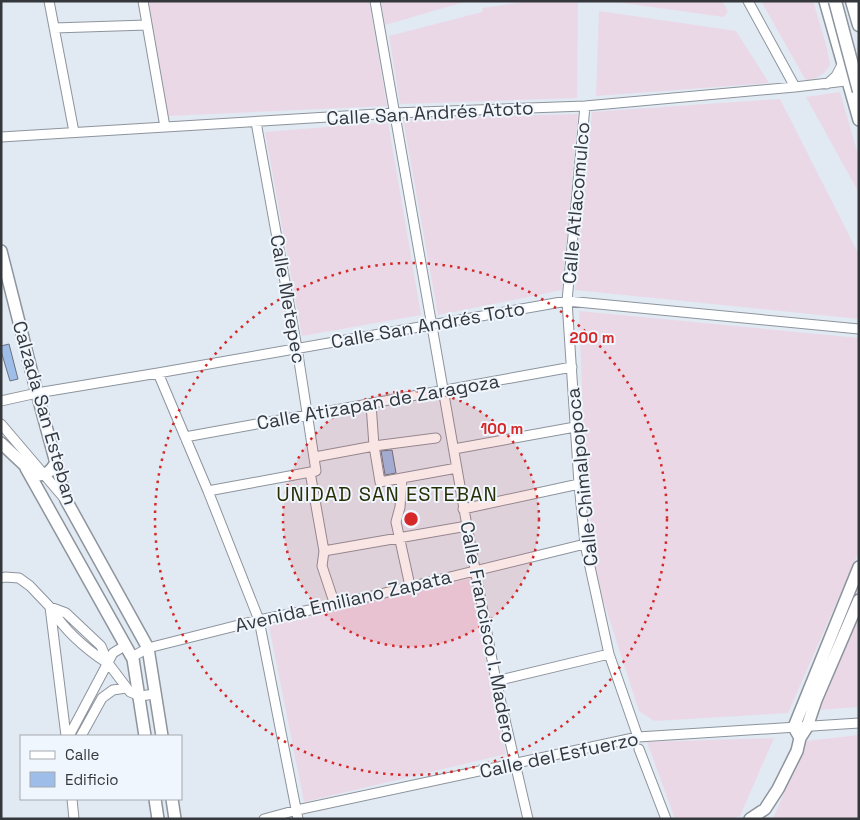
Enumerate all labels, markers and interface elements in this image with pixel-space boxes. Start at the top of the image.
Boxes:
street label: Calle San Andrés Atoto [326,95,534,131]
street label: Calle Atlacomulco [556,121,596,285]
street label: Calle Metepec [264,233,312,365]
street label: Calle San Andrés Toto [329,296,527,354]
street label: Calzada San Esteban [7,318,83,508]
text: 200 m [570,328,614,347]
street label: Calle Atizapan de Zaragoza [255,368,501,436]
street label: Calle Chimalpopoca [560,386,604,567]
text: 100 m [481,419,523,438]
district label: UNIDAD SAN ESTEBAN [276,481,498,507]
centre of rings [402,510,420,528]
street label: Calle Francisco I. Madero [454,519,522,745]
street label: Avenida Emiliano Zapata [232,564,454,638]
street label: Calle del Esfuerzo [477,726,641,784]
legend [20,735,182,800]
text: Calle [65,745,100,764]
text: Edificio [65,770,119,789]

